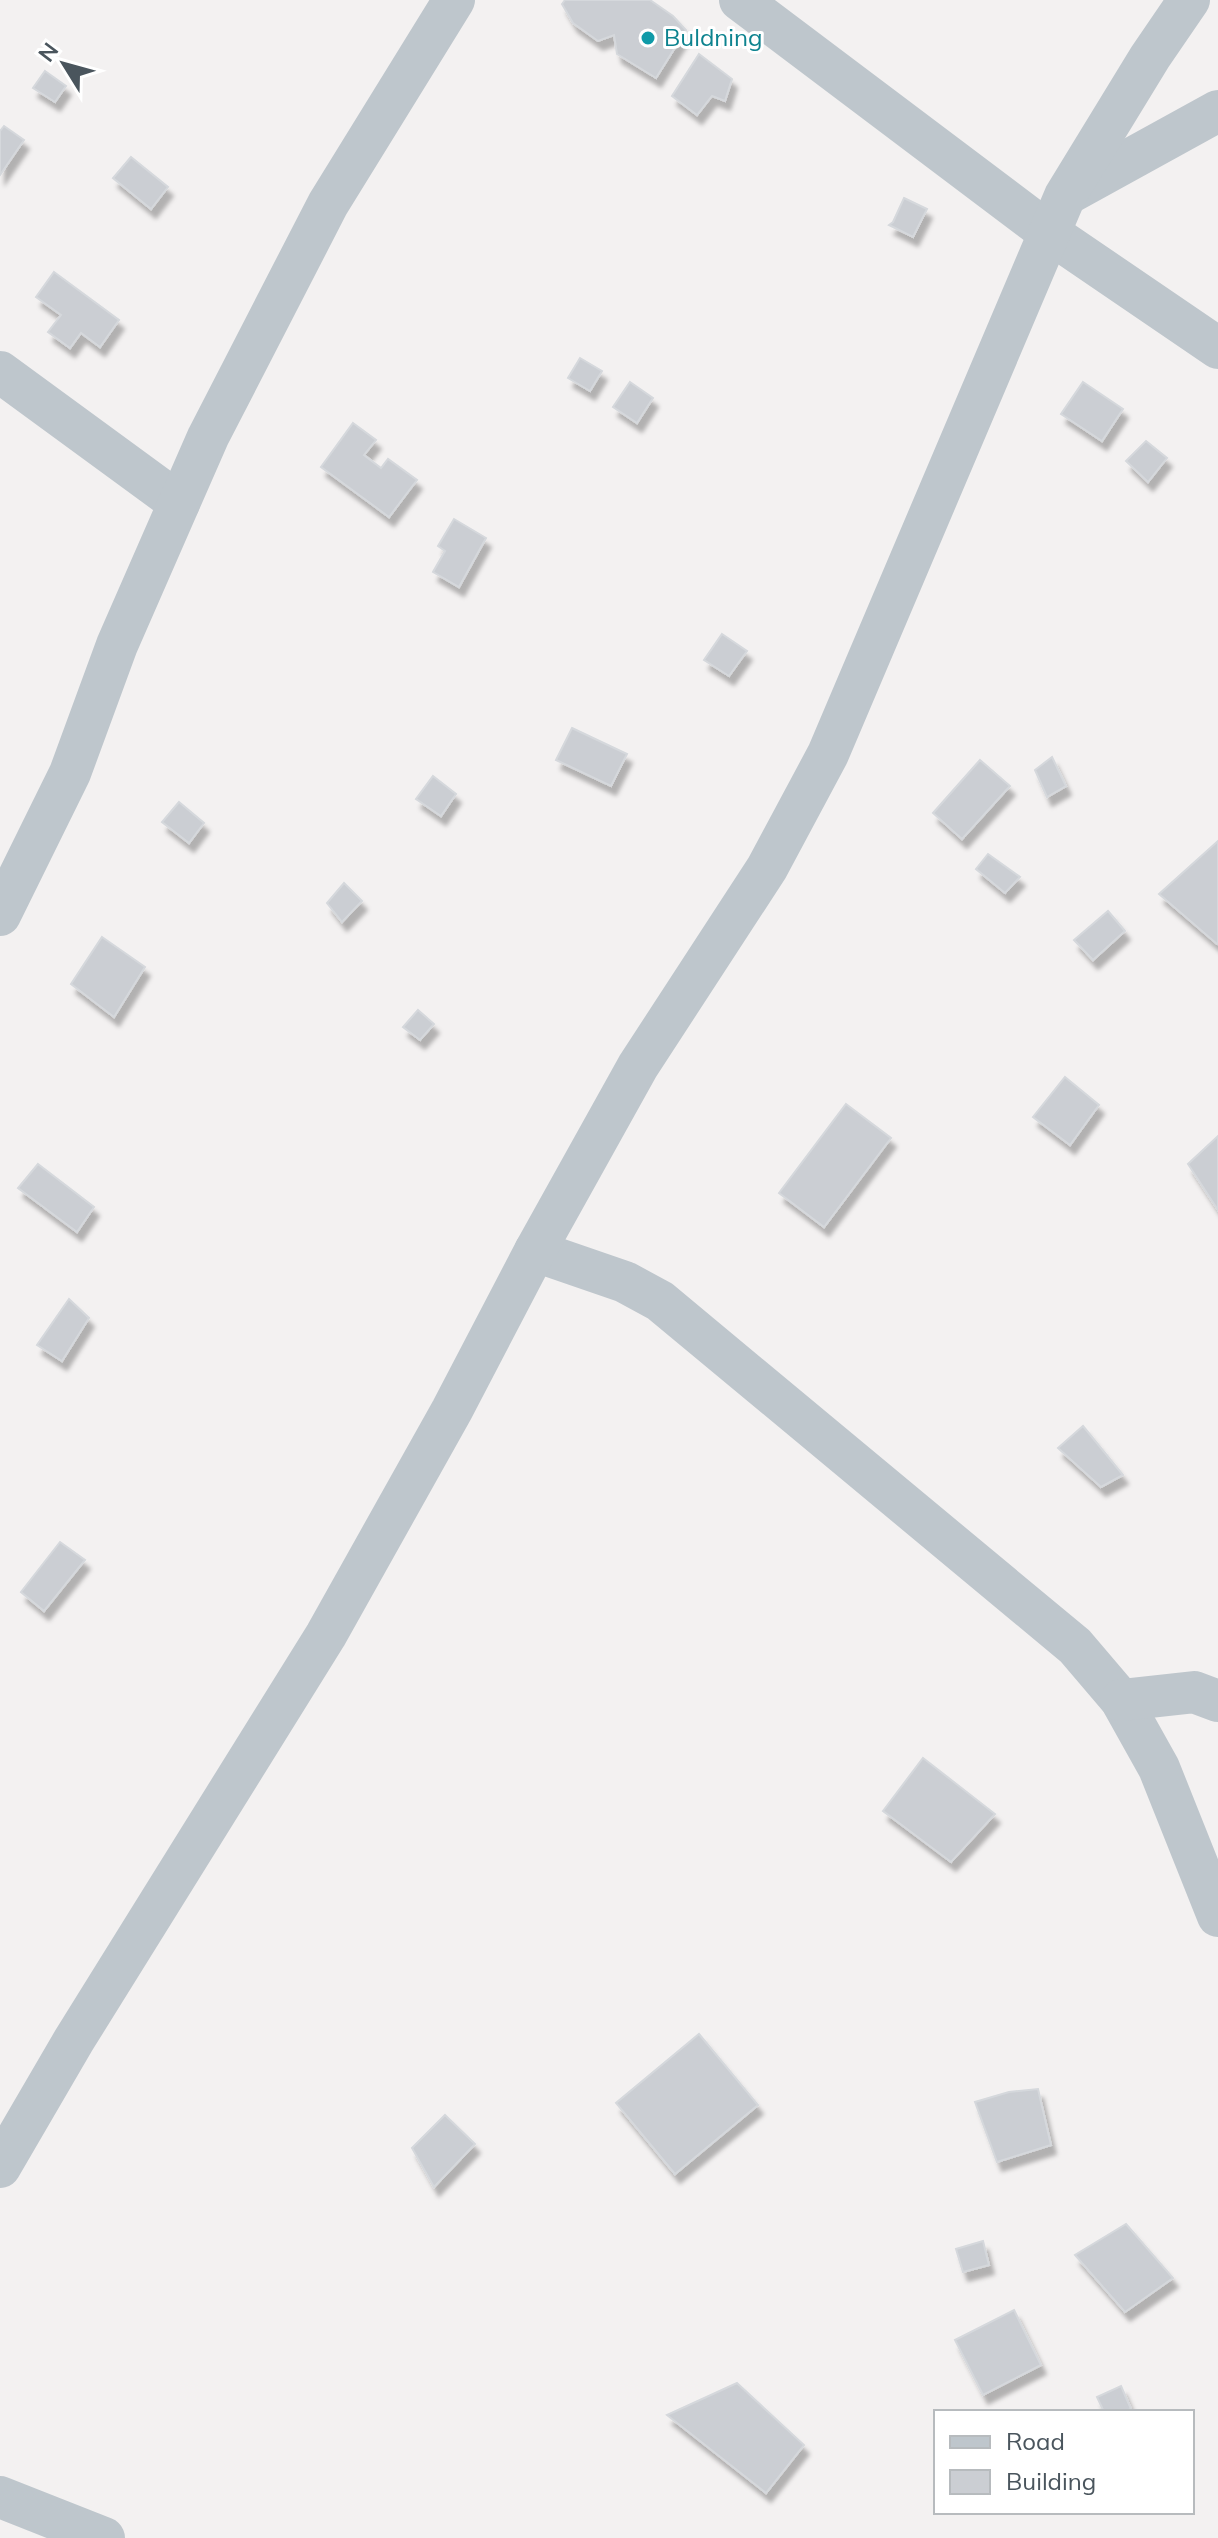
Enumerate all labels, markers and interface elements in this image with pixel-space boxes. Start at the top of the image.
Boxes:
place label: Buldning [664,22,763,52]
north arrow [24,24,104,104]
marker: Buldning [639,29,657,47]
text: N [32,37,64,67]
legend [934,2410,1194,2514]
text: Road [1006,2426,1065,2456]
text: Building [1006,2466,1096,2496]

